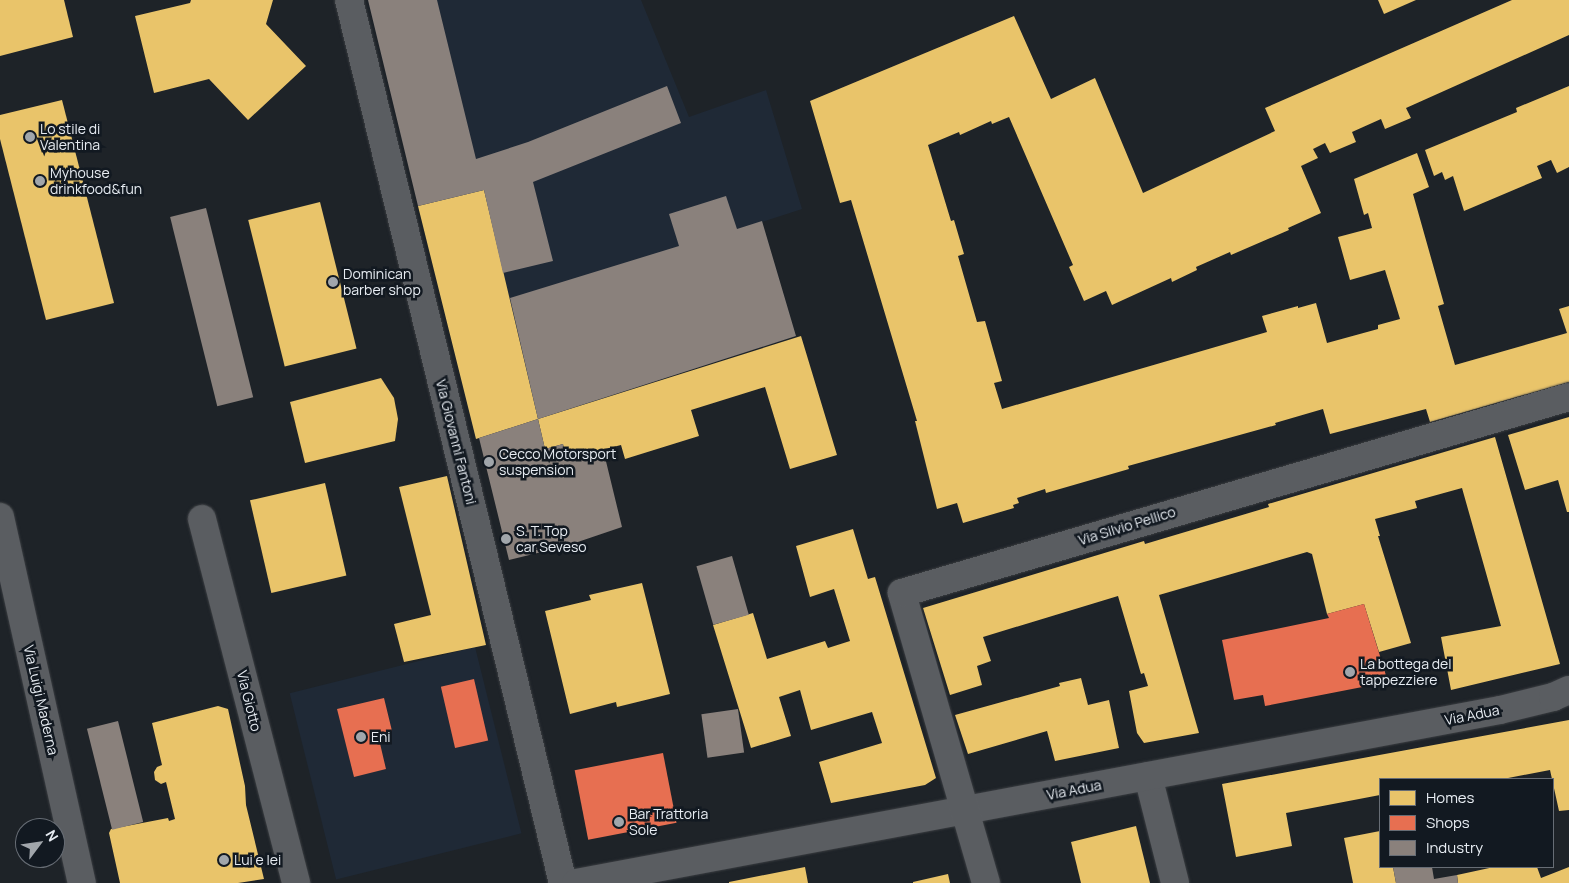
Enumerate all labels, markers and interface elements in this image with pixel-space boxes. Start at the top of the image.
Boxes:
place label: Lo stile di Valentina [40,121,100,154]
marker: Lo stile di Valentina [24,131,36,143]
place label: Myhouse drinkfood&fun [50,165,142,198]
marker: Myhouse drinkfood&fun [34,175,46,187]
place label: Dominican barber shop [343,266,421,298]
marker: Dominican barber shop [327,276,339,288]
street label: Via Giovanni Fantoni [432,378,480,506]
place label: Cecco Motorsport suspension [499,446,616,478]
marker: Cecco Motorsport suspension [483,456,495,468]
street label: Via Silvio Pellico [1076,503,1178,549]
place label: S. T. Top car Seveso [516,523,587,556]
marker: S. T. Top car Seveso [500,533,512,545]
street label: Via Luigi Maderna [20,643,62,757]
place label: La bottega del tappezziere [1360,656,1451,689]
marker: La bottega del tappezziere [1344,666,1356,678]
street label: Via Giotto [233,669,265,733]
street label: Via Adua [1443,701,1501,729]
place label: Eni [371,729,391,745]
marker: Eni [355,731,367,743]
street label: Via Adua [1045,776,1103,804]
legend [1379,778,1554,868]
text: Homes [1426,787,1474,808]
place label: Bar Trattoria Sole [629,806,708,839]
text: Shops [1426,812,1470,833]
marker: Bar Trattoria Sole [613,816,625,828]
north arrow [15,818,65,868]
text: N [42,826,63,845]
text: Industry [1426,837,1483,858]
place label: Lui e lei [234,852,281,868]
marker: Lui e lei [218,854,230,866]

